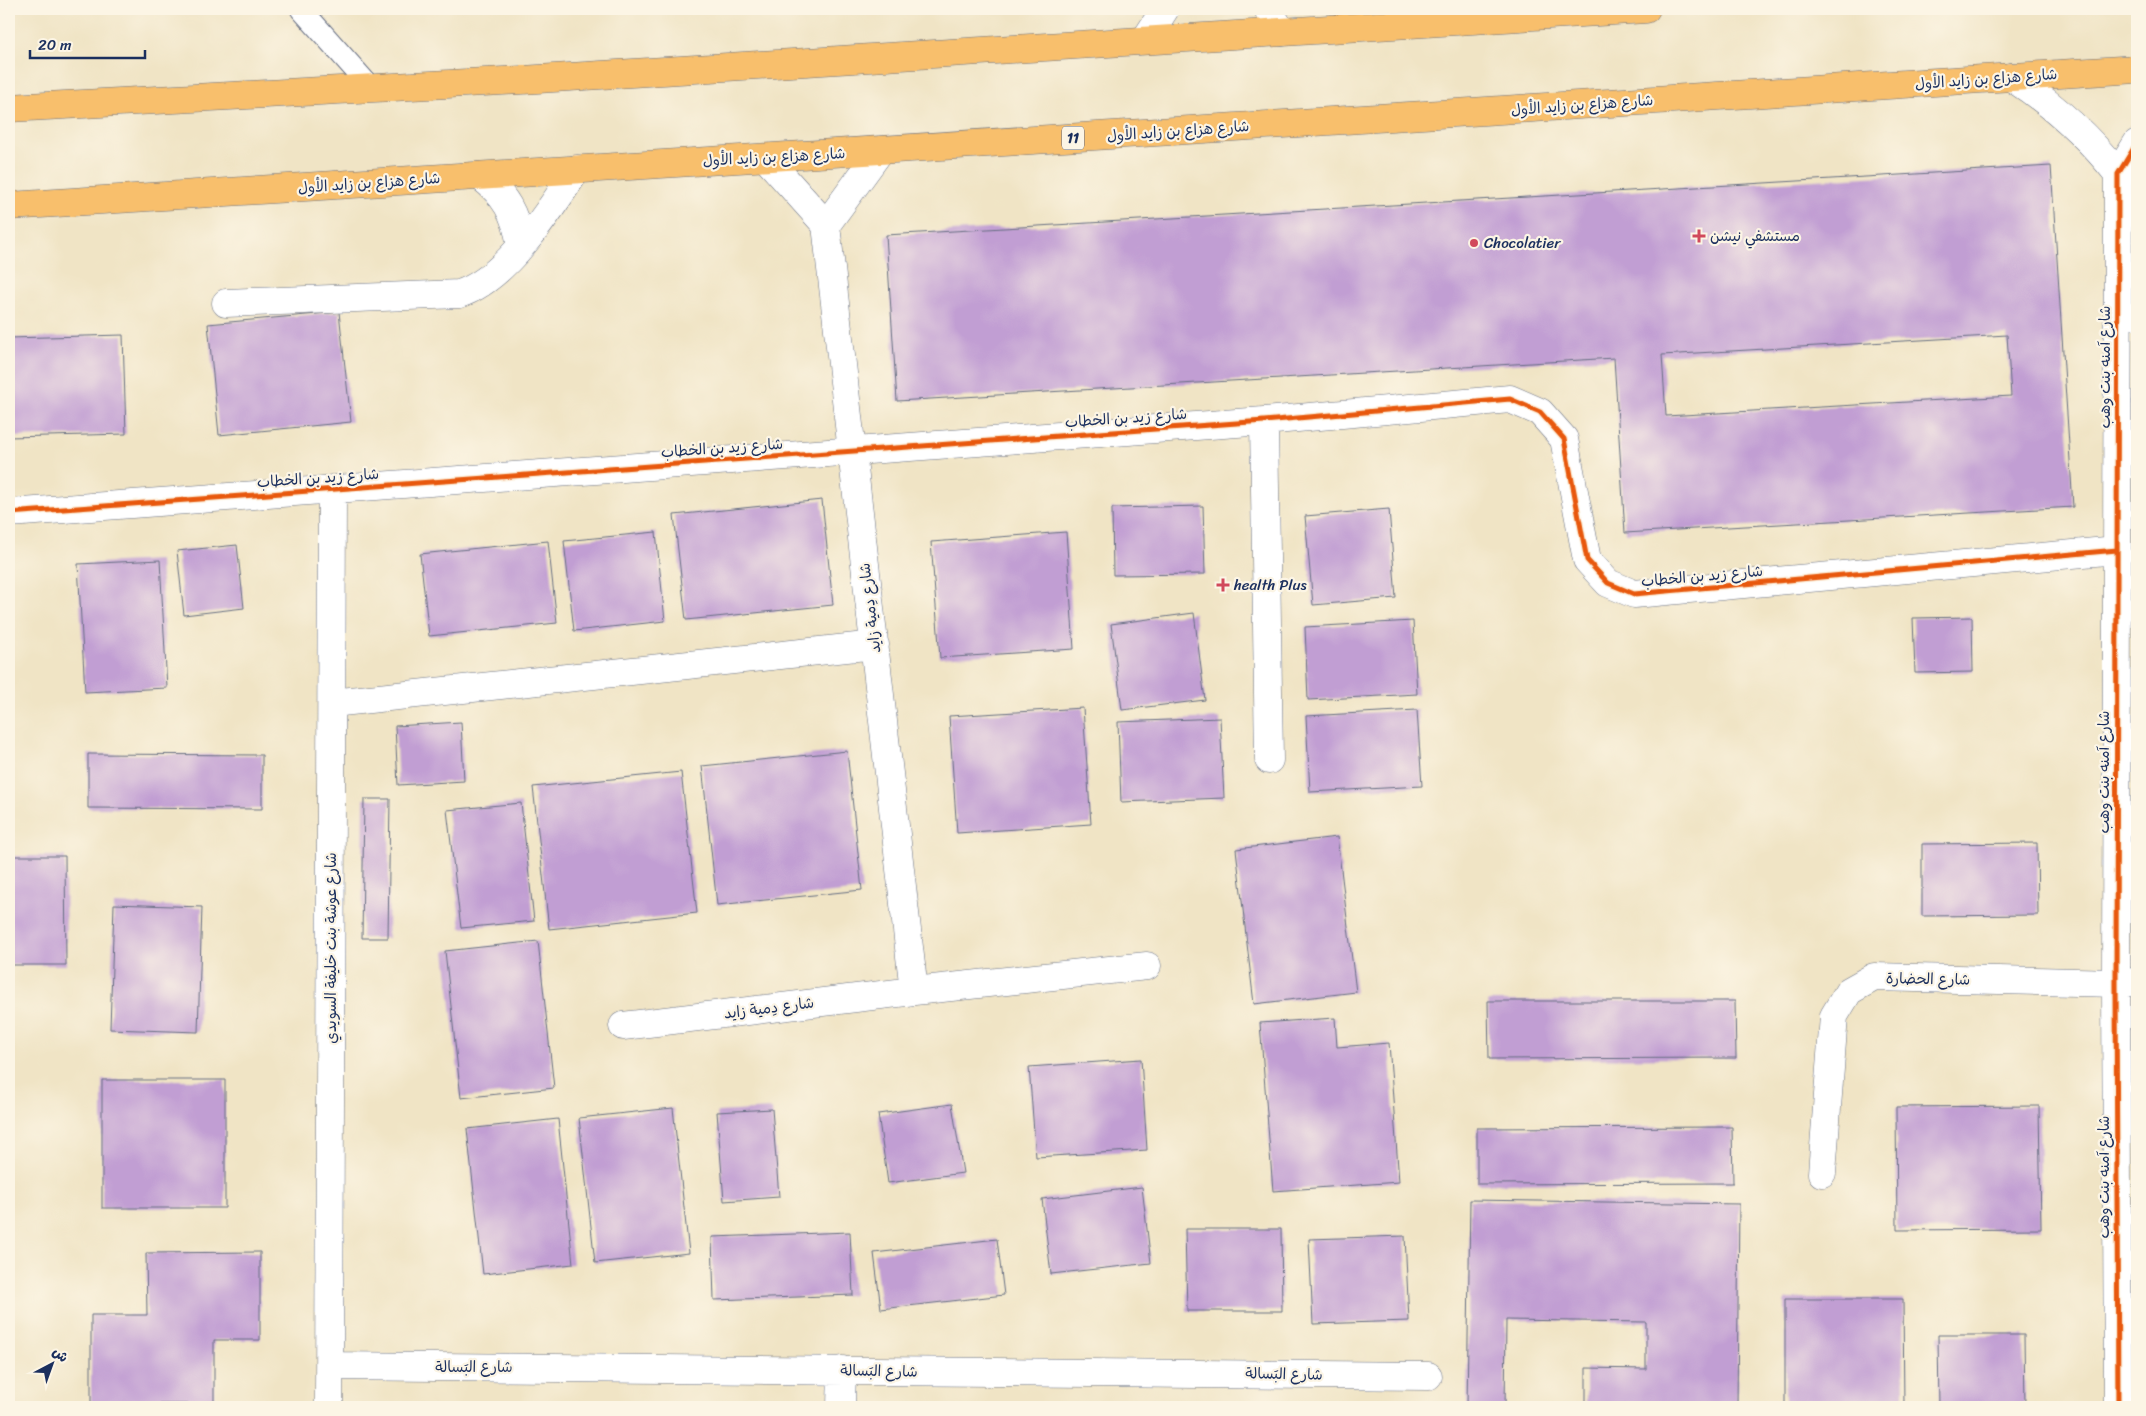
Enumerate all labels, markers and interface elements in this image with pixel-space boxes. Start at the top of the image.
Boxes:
scale bar [30,28,145,60]
text: 20 m [38,32,72,58]
street label: شارع هزاع بن زايد الأول [1914,61,2058,97]
street label: شارع هزاع بن زايد الأول [1510,87,1654,123]
street label: شارع هزاع بن زايد الأول [1106,113,1250,149]
road number: 11 [1062,126,1084,150]
street label: شارع هزاع بن زايد الأول [702,140,846,174]
street label: شارع هزاع بن زايد الأول [297,165,441,201]
place label: مستشفي نيشن [1710,223,1800,249]
marker: مستشفي نيشن [1692,229,1706,243]
place label: Chocolatier [1484,230,1561,256]
marker: Chocolatier [1468,237,1480,249]
street label: شارع آمنه بنت وهب [2092,306,2118,428]
street label: شارع زيد بن الخطاب [1064,401,1188,435]
street label: شارع زيد بن الخطاب [660,431,784,465]
street label: شارع زيد بن الخطاب [256,461,380,495]
street label: شارع زيد بن الخطاب [1640,558,1764,594]
street label: شارع دِمية زايد [852,561,888,655]
place label: health Plus [1233,572,1308,598]
marker: health Plus [1216,578,1230,592]
street label: شارع آمنه بنت وهب [2091,711,2117,833]
street label: شارع عوشة بنت خليفة السويدي [318,852,344,1044]
street label: شارع الحضارة [1886,965,1970,993]
street label: شارع دِمية زايد [722,990,816,1026]
street label: شارع آمنه بنت وهب [2091,1116,2117,1238]
north arrow [28,1338,78,1388]
text: ش [46,1340,74,1369]
street label: شارع البَسالة [435,1354,513,1380]
street label: شارع البَسالة [840,1357,918,1385]
street label: شارع البَسالة [1245,1360,1323,1388]

